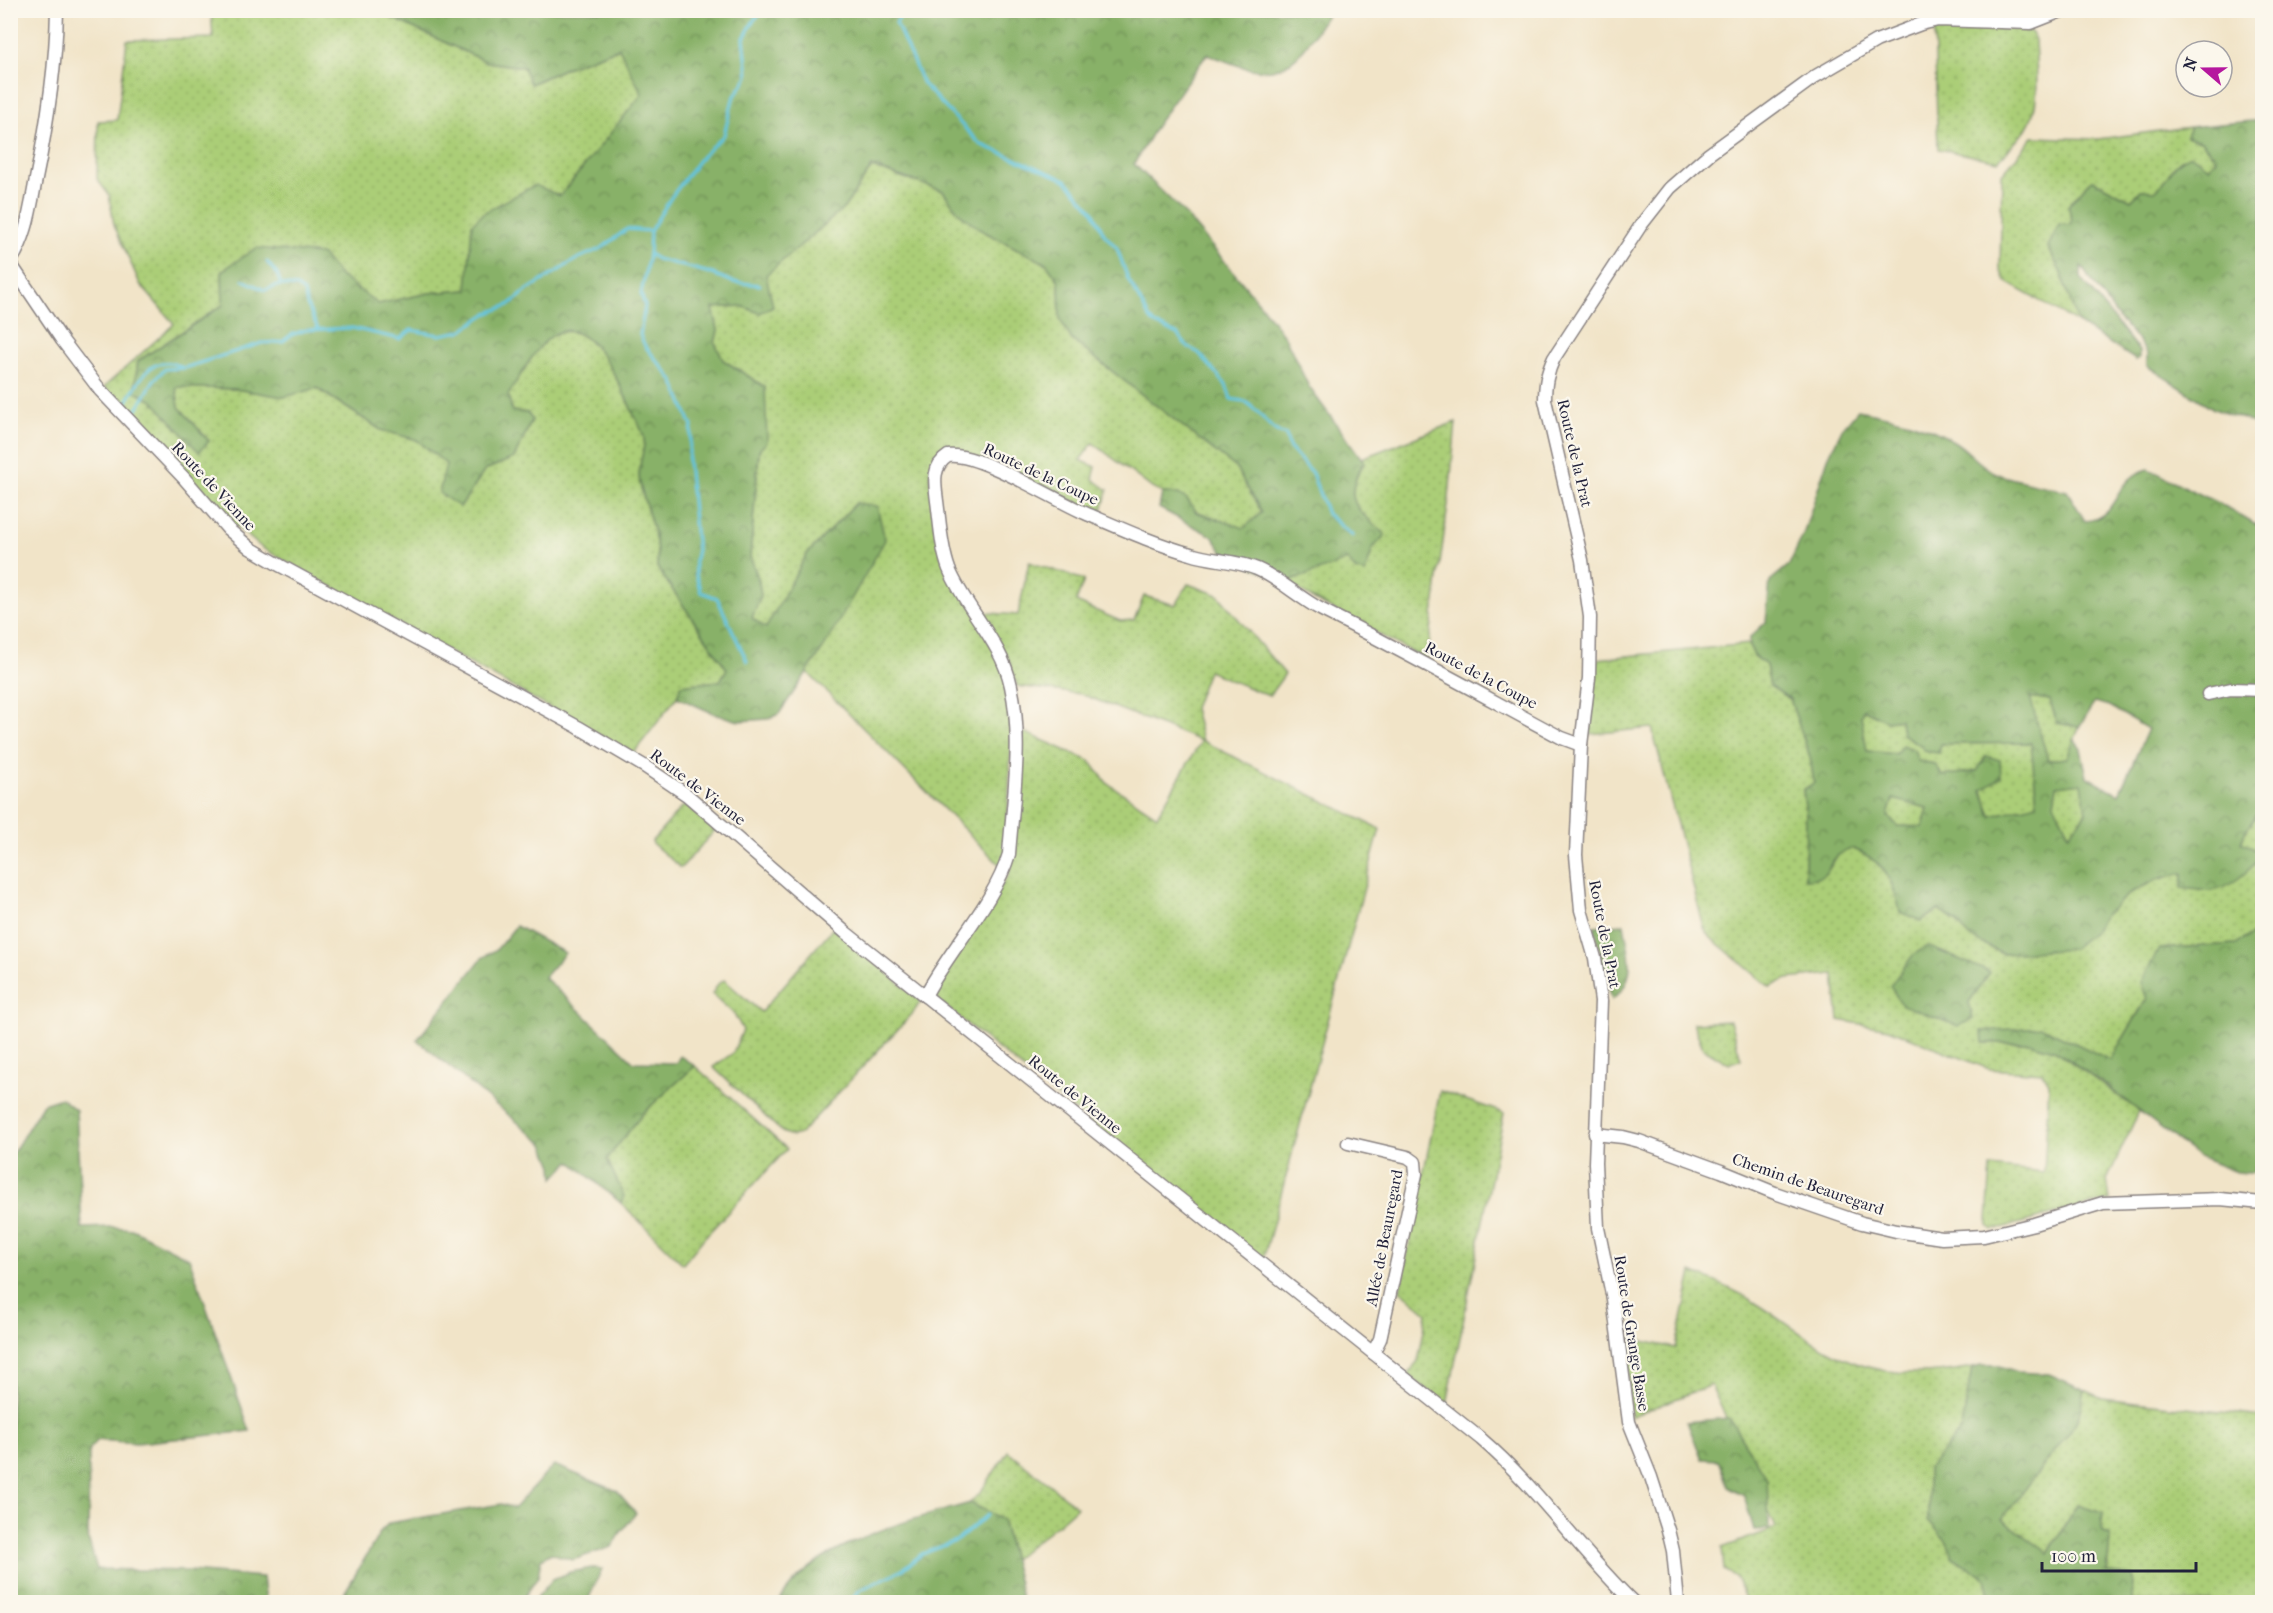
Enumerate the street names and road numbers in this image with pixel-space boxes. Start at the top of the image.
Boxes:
street label: Route de la Prat [1553,397,1597,509]
street label: Route de Vienne [168,438,260,535]
street label: Route de la Coupe [980,439,1102,509]
street label: Route de la Coupe [1421,637,1541,713]
street label: Route de Vienne [646,745,750,829]
street label: Route de la Prat [1585,878,1625,990]
street label: Route de Vienne [1024,1051,1126,1138]
street label: Chemin de Beauregard [1730,1149,1887,1219]
street label: Allée de Beauregard [1361,1168,1407,1309]
street label: Route de Grange Basse [1610,1254,1654,1412]

